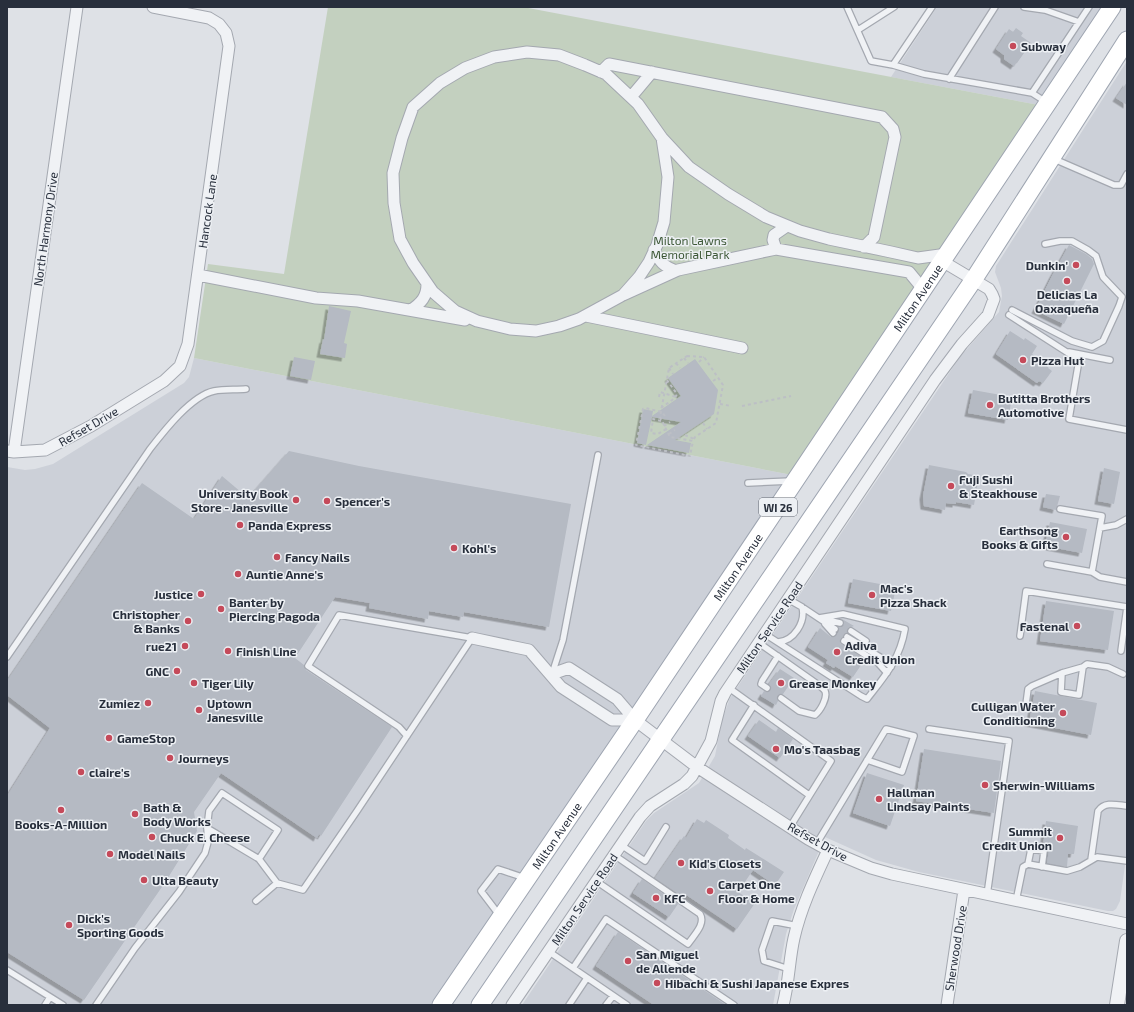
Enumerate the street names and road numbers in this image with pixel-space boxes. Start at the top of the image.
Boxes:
street label: North Harmony Drive [30,171,60,287]
street label: Hancock Lane [195,173,219,249]
street label: Milton Avenue [890,261,945,334]
street label: Refset Drive [56,403,120,449]
road number: WI 26 [759,498,797,516]
street label: Milton Avenue [710,531,765,603]
street label: Milton Service Road [733,578,805,676]
street label: Milton Avenue [529,799,584,872]
street label: Refset Drive [785,819,851,863]
street label: Milton Service Road [548,850,620,948]
street label: Sherwood Drive [941,904,969,992]

